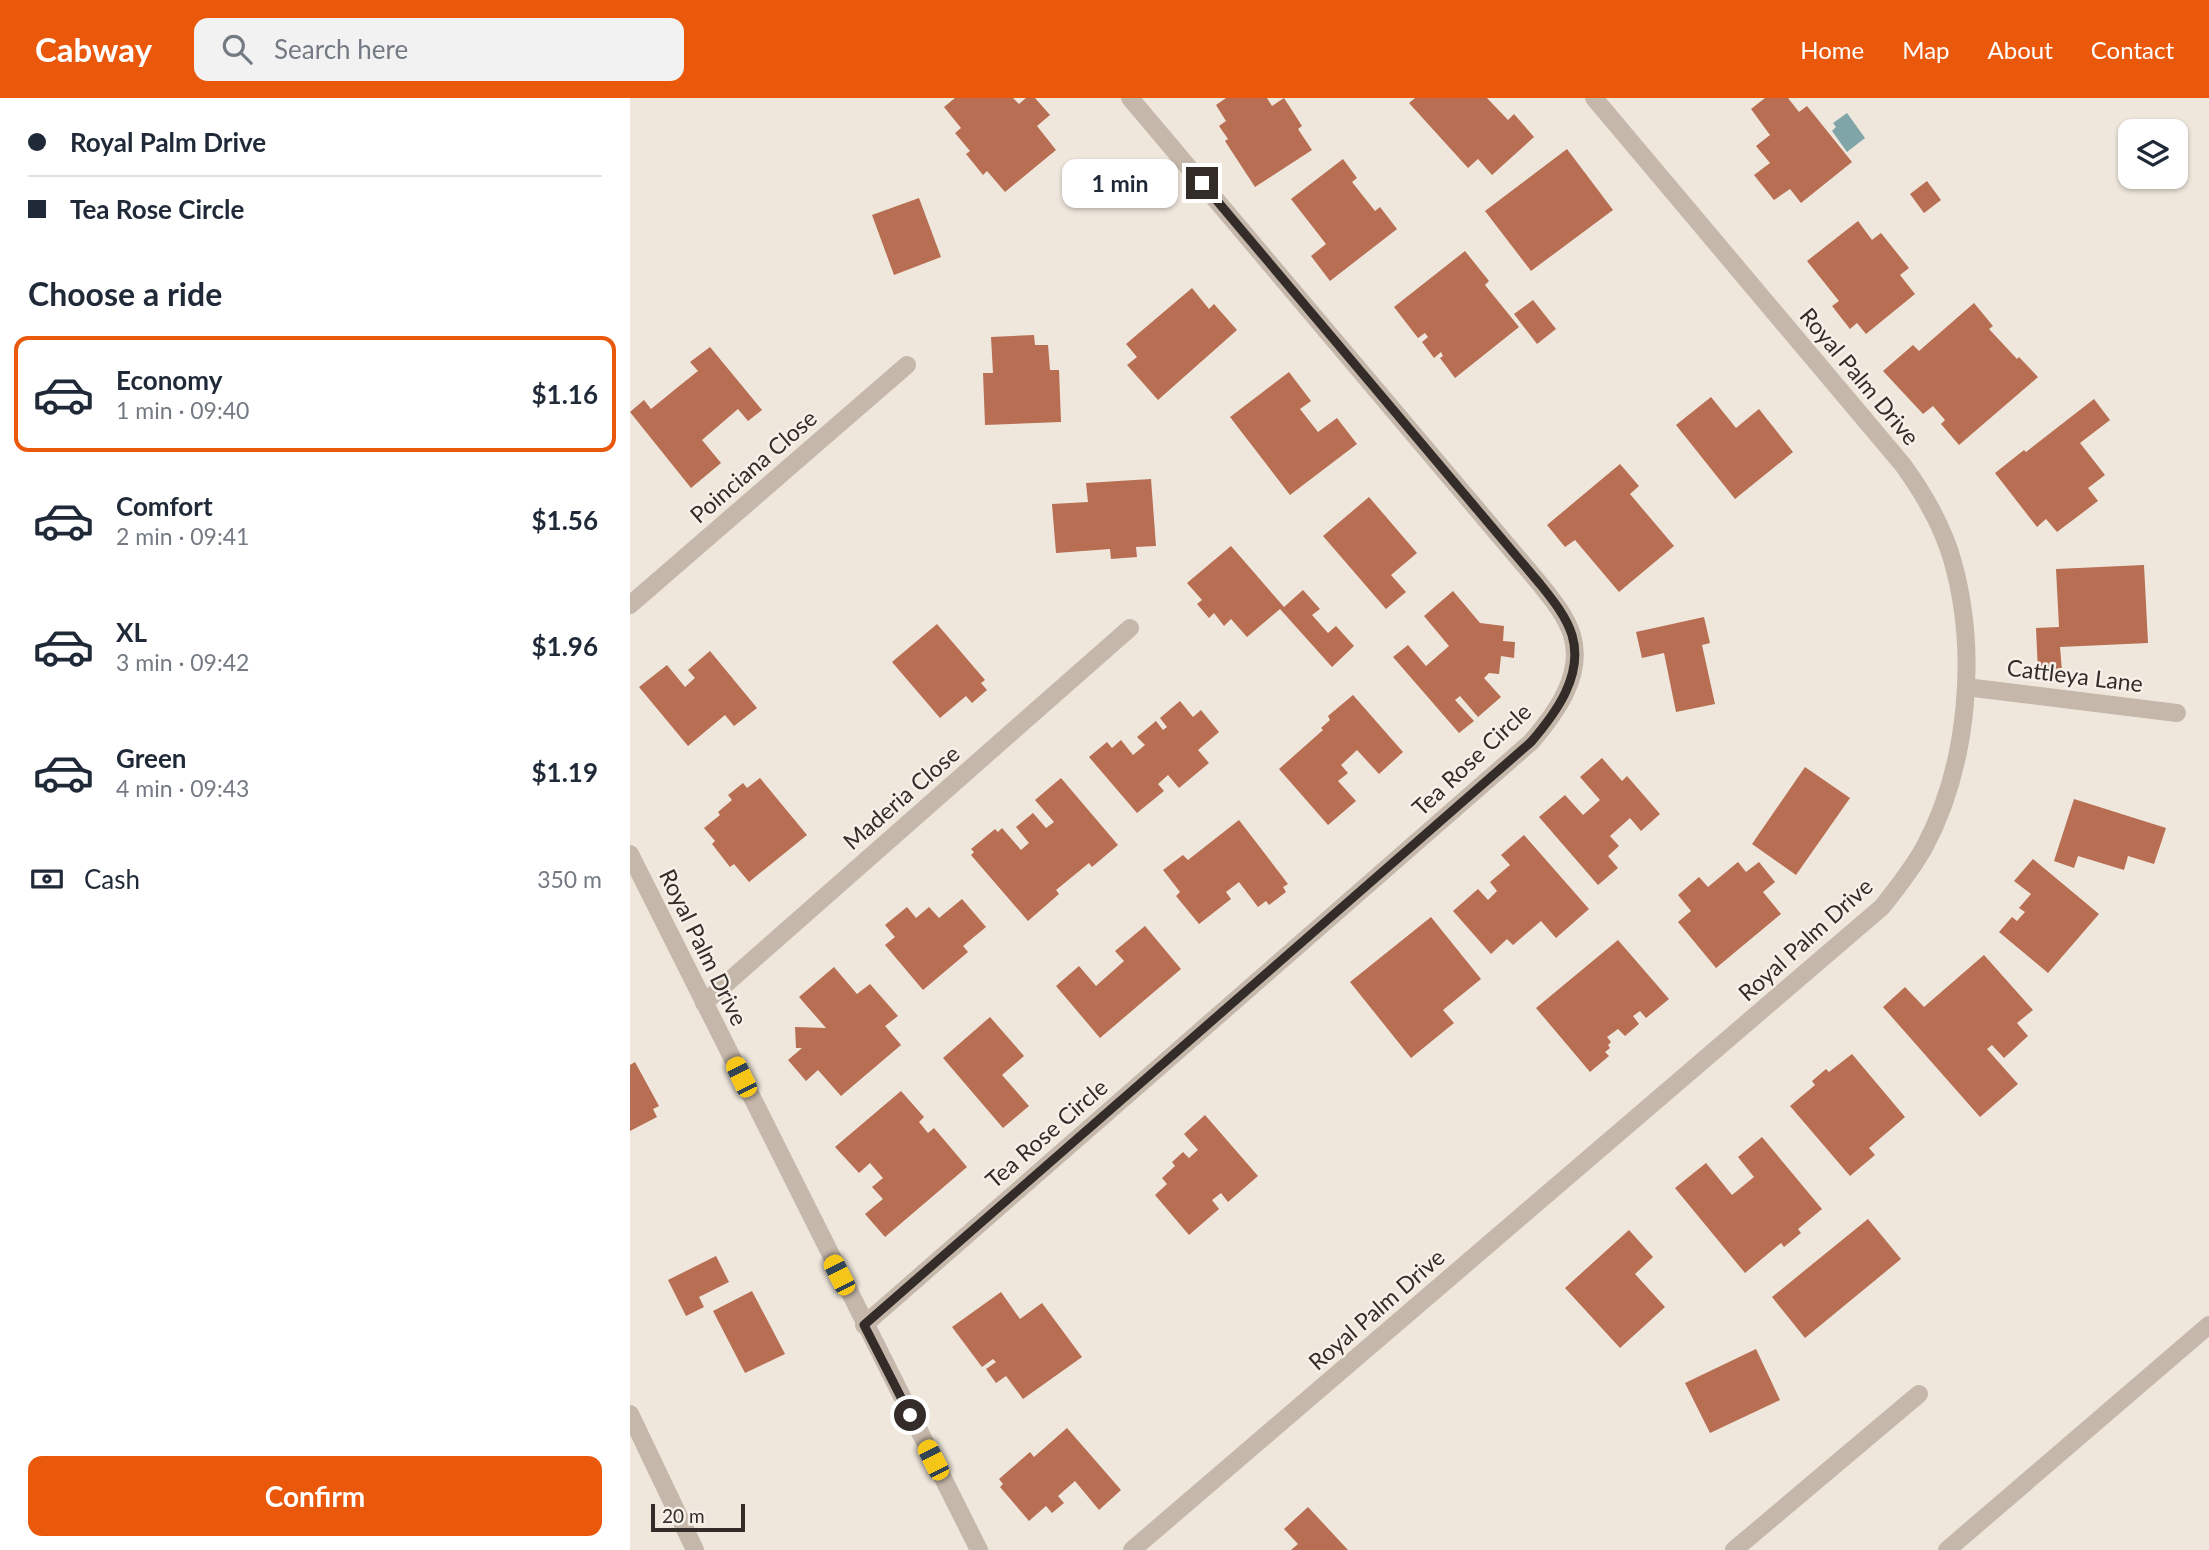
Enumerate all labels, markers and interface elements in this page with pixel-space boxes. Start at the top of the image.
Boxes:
search box [194,18,684,81]
text: Cabway [35,29,152,69]
icon: search [218,30,256,68]
text: Search here [274,33,408,65]
text: Home [1800,35,1864,64]
text: Map [1902,35,1950,64]
text: About [1988,35,2053,64]
text: Contact [2091,35,2174,64]
map controls [2118,119,2188,189]
button: layers [2118,119,2188,189]
text: Royal Palm Drive [70,126,266,158]
callout: 1 min [1062,158,1178,208]
route end [1186,167,1218,199]
text: 1 min [1091,169,1149,197]
text: Tea Rose Circle [70,193,244,225]
text: Choose a ride [28,274,222,313]
street label: Royal Palm Drive [1794,302,1926,450]
icon: car [32,363,95,426]
text: Economy [116,364,222,396]
text: $1.16 [532,378,598,410]
text: 1 min · 09:40 [116,396,249,424]
street label: Poinciana Close [684,403,822,529]
icon: car [32,489,95,552]
text: Comfort [116,490,213,522]
text: $1.56 [532,504,598,536]
text: 2 min · 09:41 [116,522,249,550]
icon: car [32,615,95,678]
text: XL [116,616,147,648]
text: $1.96 [532,630,598,662]
text: 3 min · 09:42 [116,648,249,676]
street label: Cattleya Lane [2005,653,2145,697]
street label: Tea Rose Circle [1406,697,1536,821]
street label: Maderia Close [837,739,965,855]
icon: car [32,741,95,804]
text: Green [116,742,186,774]
text: $1.19 [532,756,598,788]
text: 4 min · 09:43 [116,774,249,802]
icon: cash [28,860,66,898]
text: Cash [84,863,140,895]
street label: Royal Palm Drive [654,864,754,1030]
text: 350 m [537,865,602,893]
street label: Royal Palm Drive [1732,872,1878,1006]
car [723,1054,760,1100]
street label: Tea Rose Circle [979,1072,1113,1194]
street label: Royal Palm Drive [1302,1242,1450,1376]
car [821,1252,858,1298]
route start [894,1399,926,1431]
car [915,1437,952,1483]
button: Confirm [28,1456,602,1536]
scale bar [651,1501,746,1533]
text: 20 m [662,1504,705,1527]

